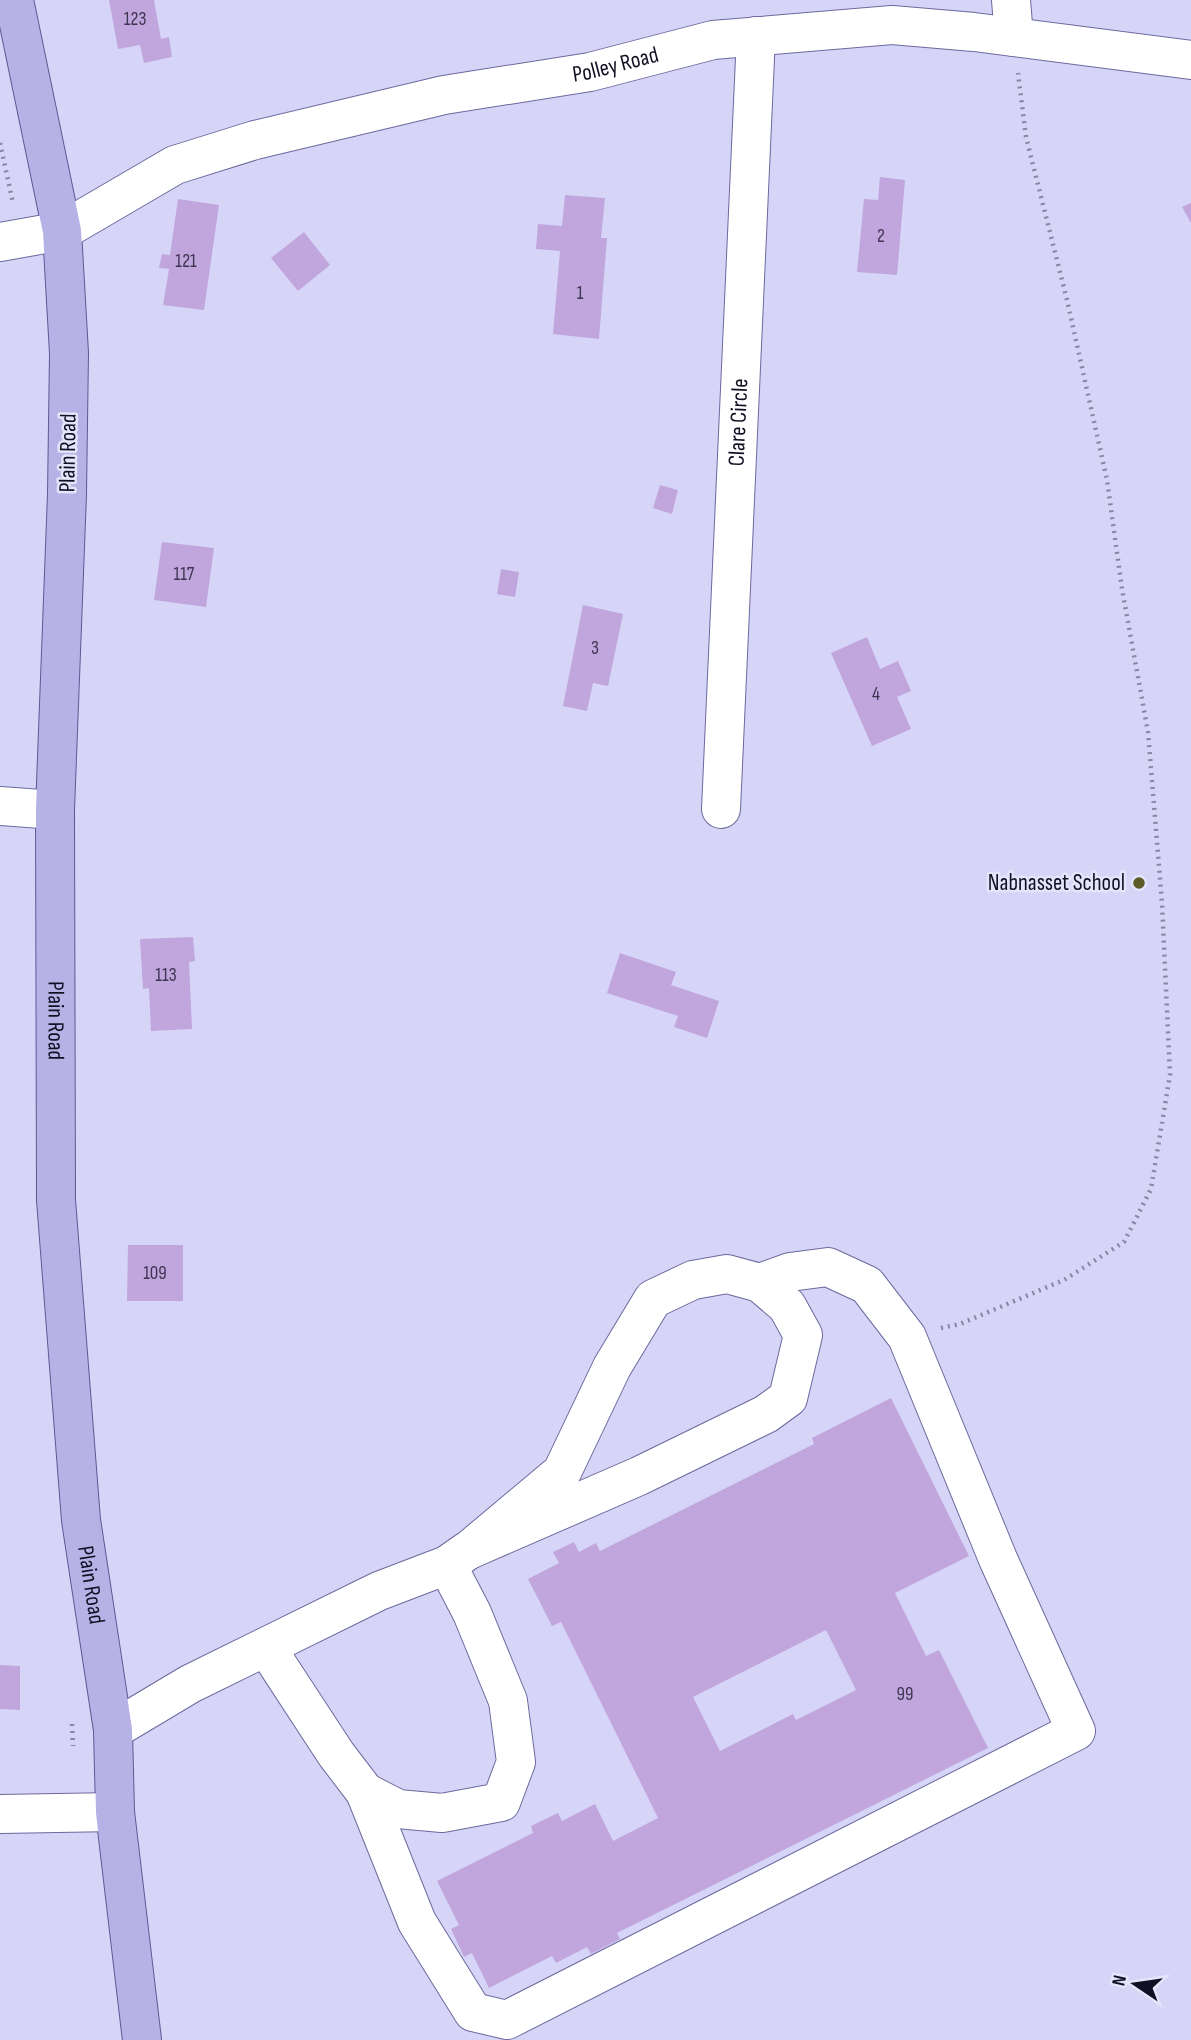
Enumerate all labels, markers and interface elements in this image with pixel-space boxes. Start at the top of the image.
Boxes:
house number: 123 [124,8,146,31]
street label: Polley Road [570,41,661,89]
house number: 2 [877,225,885,248]
house number: 121 [175,250,197,273]
house number: 1 [577,282,584,305]
street label: Clare Circle [723,378,754,467]
street label: Plain Road [53,413,83,493]
house number: 117 [174,563,195,586]
house number: 3 [591,637,599,660]
house number: 4 [872,683,880,706]
place label: Nabnasset School [988,869,1125,897]
marker: Nabnasset School [1131,875,1147,891]
house number: 113 [155,964,177,987]
street label: Plain Road [41,981,70,1060]
house number: 109 [143,1262,167,1285]
street label: Plain Road [71,1544,111,1626]
house number: 99 [897,1683,913,1706]
north arrow [1100,1949,1170,2019]
text: N [1108,1973,1132,1988]

